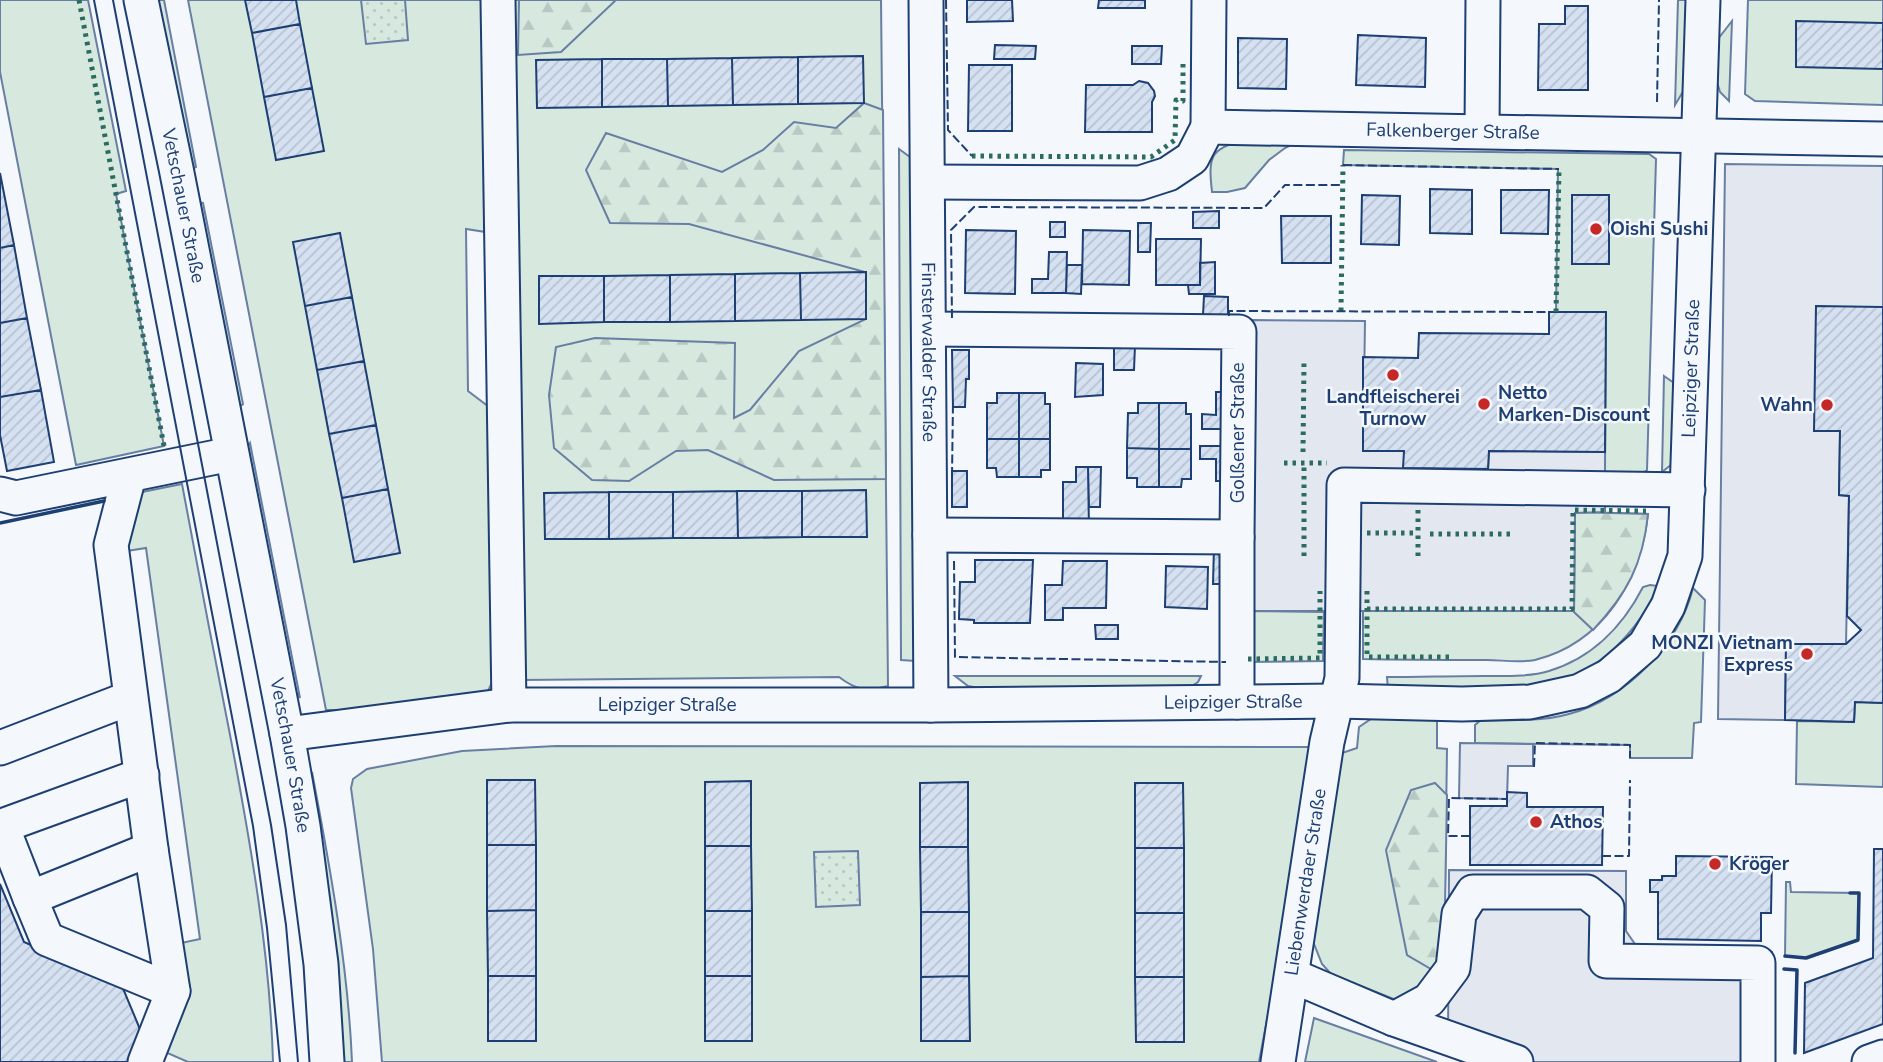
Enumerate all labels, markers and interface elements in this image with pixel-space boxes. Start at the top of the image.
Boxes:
street label: Falkenberger Straße [1366,117,1540,146]
street label: Vetschauer Straße [155,125,211,285]
place label: Oishi Sushi [1610,216,1708,242]
marker: Oishi Sushi [1588,221,1604,237]
street label: Finsterwalder Straße [915,262,942,442]
street label: Leipziger Straße [1676,299,1706,438]
street label: Golßener Straße [1225,362,1251,504]
marker: Landfleischerei Turnow [1385,367,1401,383]
place label: Netto Marken-Discount [1498,380,1650,428]
place label: Landfleischerei Turnow [1326,384,1460,432]
place label: Wahn [1760,392,1813,418]
marker: Netto Marken-Discount [1476,396,1492,412]
marker: Wahn [1819,397,1835,413]
place label: MONZI Vietnam Express [1651,630,1793,678]
marker: MONZI Vietnam Express [1799,646,1815,662]
street label: Vetschauer Straße [263,675,317,834]
street label: Leipziger Straße [1164,688,1303,716]
street label: Leipziger Straße [598,692,737,718]
street label: Liebenwerdaer Straße [1278,787,1333,978]
place label: Athos [1550,809,1602,835]
marker: Athos [1528,814,1544,830]
place label: Kröger [1729,851,1790,877]
marker: Kröger [1707,856,1723,872]

